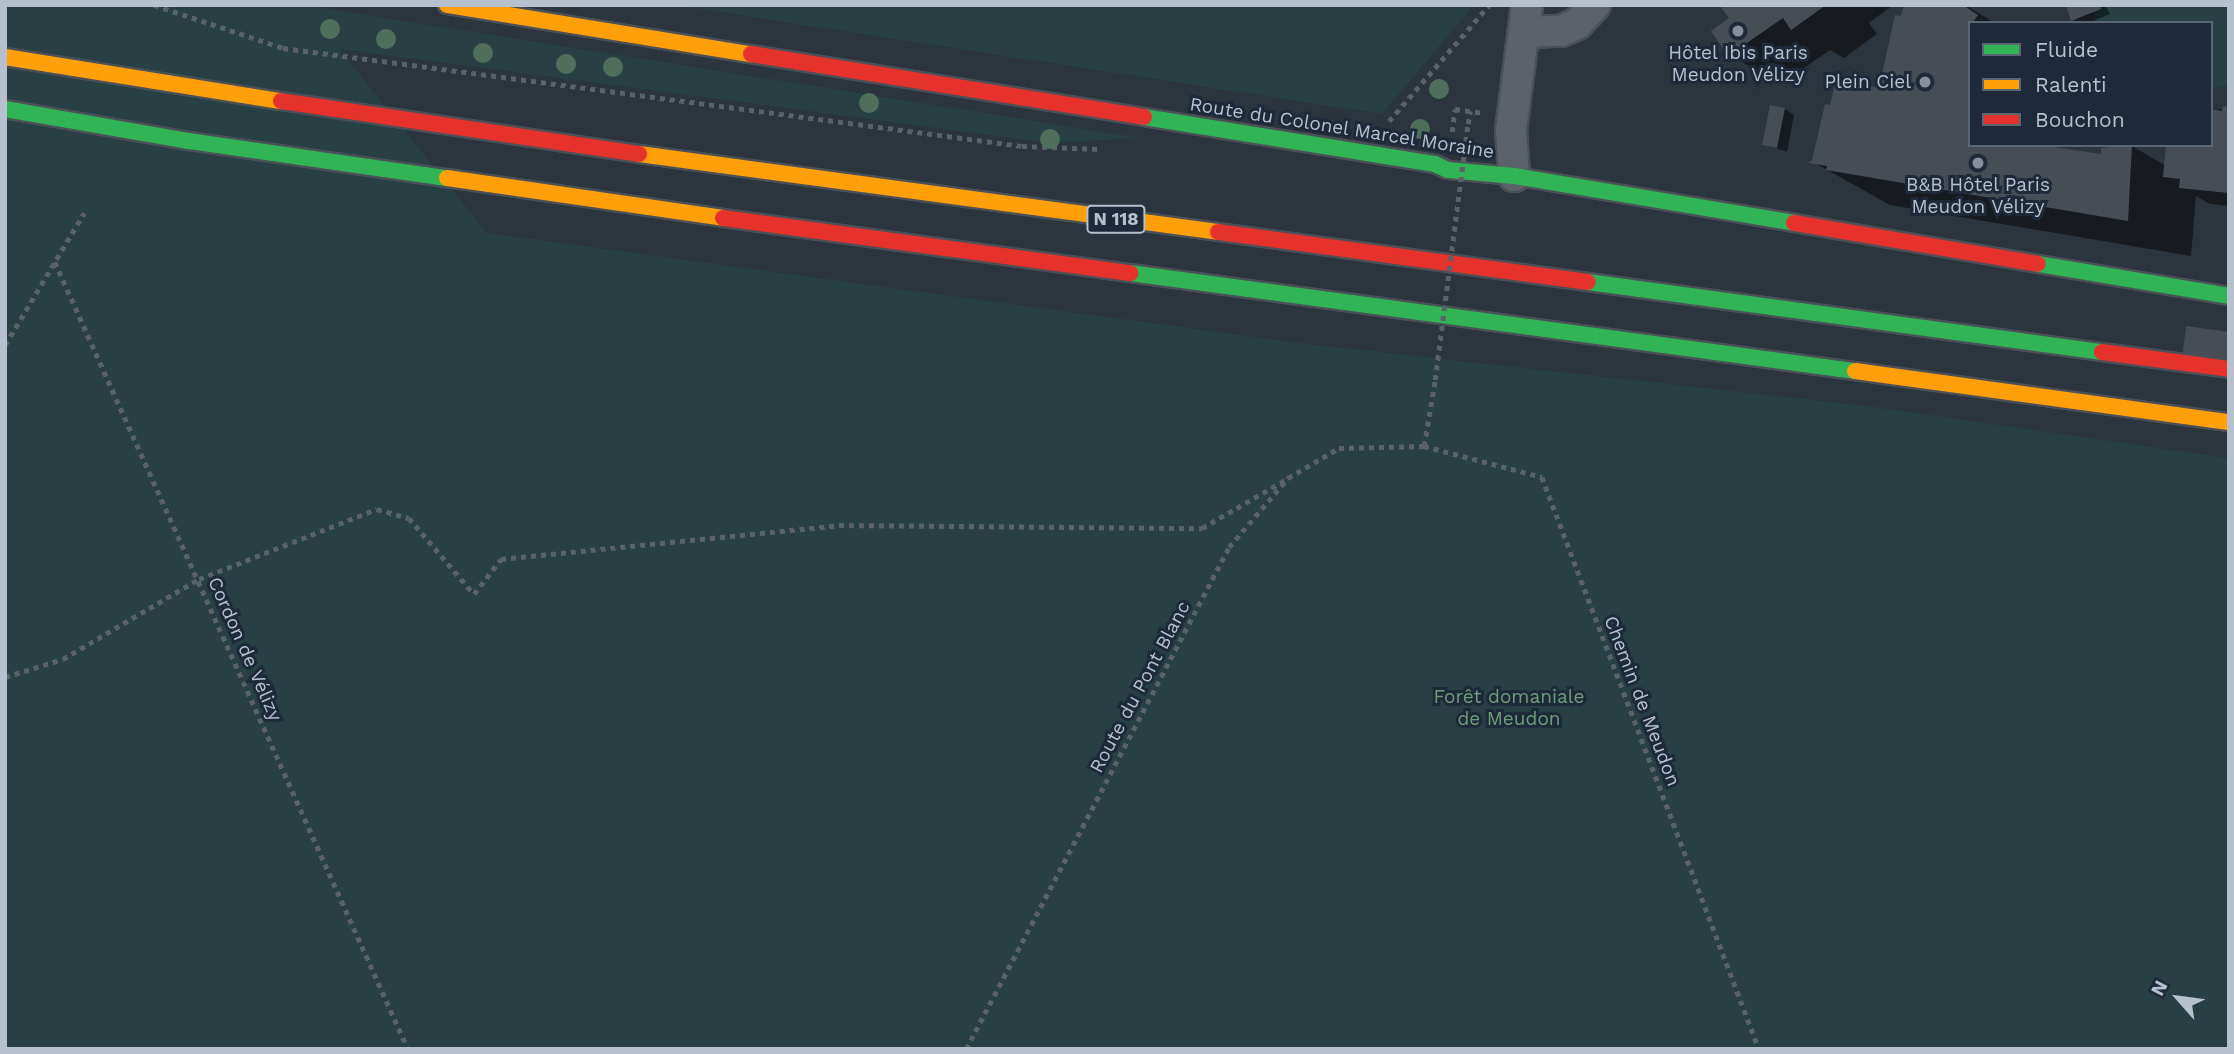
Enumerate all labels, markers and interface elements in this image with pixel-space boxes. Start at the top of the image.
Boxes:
legend [1968,21,2213,147]
marker: Hôtel Ibis Paris Meudon Vélizy [1730,23,1746,39]
text: Fluide [2035,37,2098,62]
place label: Hôtel Ibis Paris Meudon Vélizy [1668,42,1808,86]
place label: Plein Ciel [1824,71,1911,93]
text: Ralenti [2035,72,2107,97]
marker: Plein Ciel [1917,74,1933,90]
street label: Route du Colonel Marcel Moraine [1187,93,1497,163]
text: Bouchon [2035,107,2125,132]
marker: B&B Hôtel Paris Meudon Vélizy [1970,155,1986,171]
place label: B&B Hôtel Paris Meudon Vélizy [1906,174,2050,218]
road number: N 118 [1086,204,1146,233]
street label: Cordon de Vélizy [203,573,287,725]
street label: Route du Pont Blanc [1085,597,1195,777]
street label: Chemin de Meudon [1599,613,1685,789]
park label: Forêt domaniale de Meudon [1433,686,1585,730]
north arrow [2143,963,2213,1033]
text: N [2146,976,2172,1000]

